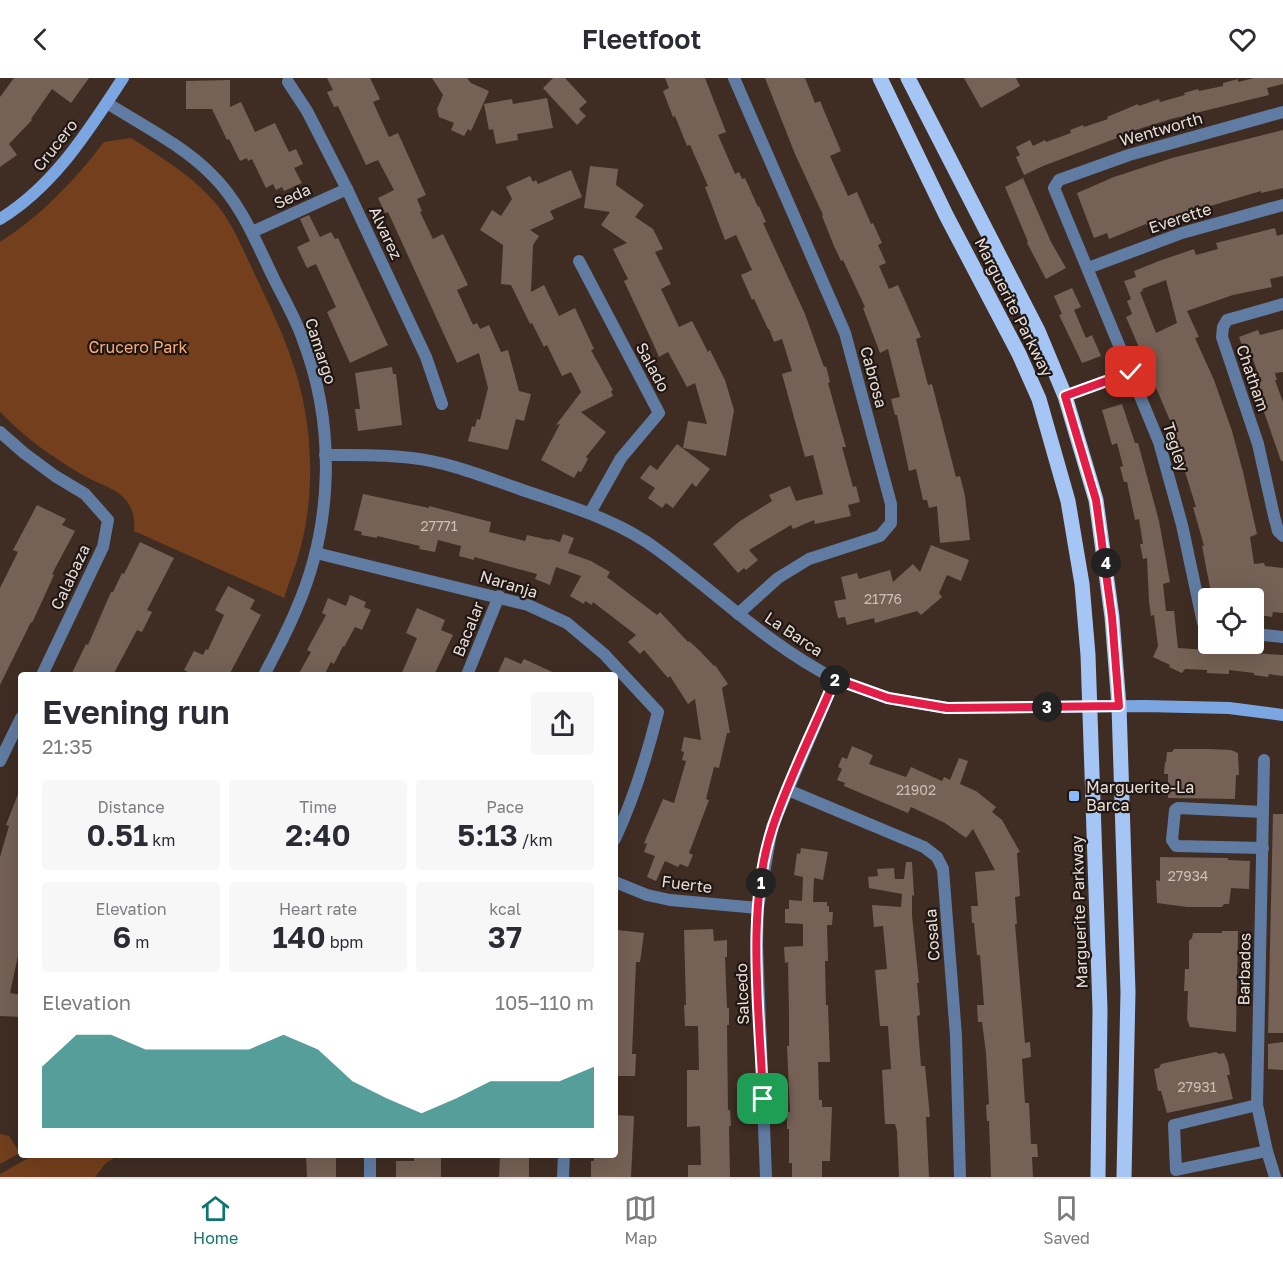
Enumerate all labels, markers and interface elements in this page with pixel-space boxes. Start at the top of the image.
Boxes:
icon: back [24,23,57,56]
text: Fleetfoot [582,23,701,55]
icon: heart [1226,23,1259,56]
street label: Wentworth [1117,108,1205,150]
street label: Crucero [29,115,81,175]
street label: Seda [270,179,314,213]
street label: Everette [1146,198,1214,238]
street label: Alvarez [365,203,407,263]
street label: Marguerite Parkway [970,234,1058,380]
street label: Camargo [301,315,341,387]
park label: Crucero Park [88,337,188,357]
street label: Salado [632,339,674,395]
street label: Chatham [1232,342,1274,414]
street label: Cabrosa [856,344,892,410]
pin [1105,346,1156,397]
icon: check [1114,355,1147,388]
street label: Tegley [1159,420,1193,474]
house number: 27771 [420,517,458,534]
street label: Calabaza [46,541,94,613]
pin: 4 [1091,548,1121,578]
text: 4 [1101,553,1111,573]
street label: Naranja [478,566,540,602]
map controls [1198,588,1264,654]
button: locate [1198,588,1264,654]
house number: 21776 [864,590,902,607]
street label: Bacalar [448,598,488,660]
street label: La Barca [761,607,827,661]
pin: 2 [820,665,850,695]
text: 2 [830,670,840,690]
text: Evening run [42,692,230,731]
button: share [531,692,594,755]
pin: 3 [1032,692,1062,722]
text: 3 [1042,697,1052,717]
text: 21:35 [42,734,93,758]
place label: Marguerite-La Barca [1086,777,1194,815]
house number: 21902 [896,781,936,798]
marker: Marguerite-La Barca [1067,789,1081,803]
text: Distance [97,797,165,817]
text: Time [299,797,337,817]
text: Pace [486,797,524,817]
text: 0.51 [87,817,148,853]
text: 2:40 [285,817,351,853]
text: 5:13 [457,817,518,853]
text: km [148,830,175,850]
text: /km [518,830,553,850]
street label: Marguerite Parkway [1066,835,1092,989]
house number: 27934 [1168,867,1208,884]
pin: 1 [746,868,776,898]
street label: Fuerte [661,871,713,897]
text: 1 [757,873,765,893]
text: Elevation [95,899,167,919]
text: Heart rate [279,899,357,919]
text: kcal [489,899,521,919]
street label: Cosala [920,908,944,962]
text: 6 [113,919,131,955]
text: 140 [273,919,326,955]
text: 37 [488,919,522,955]
text: m [131,932,149,952]
text: bpm [326,932,363,952]
street label: Barbados [1233,932,1255,1006]
street label: Salcedo [731,963,753,1025]
text: Elevation [42,990,131,1014]
text: 105–110 m [495,990,594,1014]
pin [737,1073,788,1124]
house number: 27931 [1178,1078,1217,1095]
icon: arrive [746,1082,779,1115]
tab: Home [193,1192,238,1248]
tab: Map [624,1192,657,1248]
tab: Saved [1043,1192,1090,1248]

